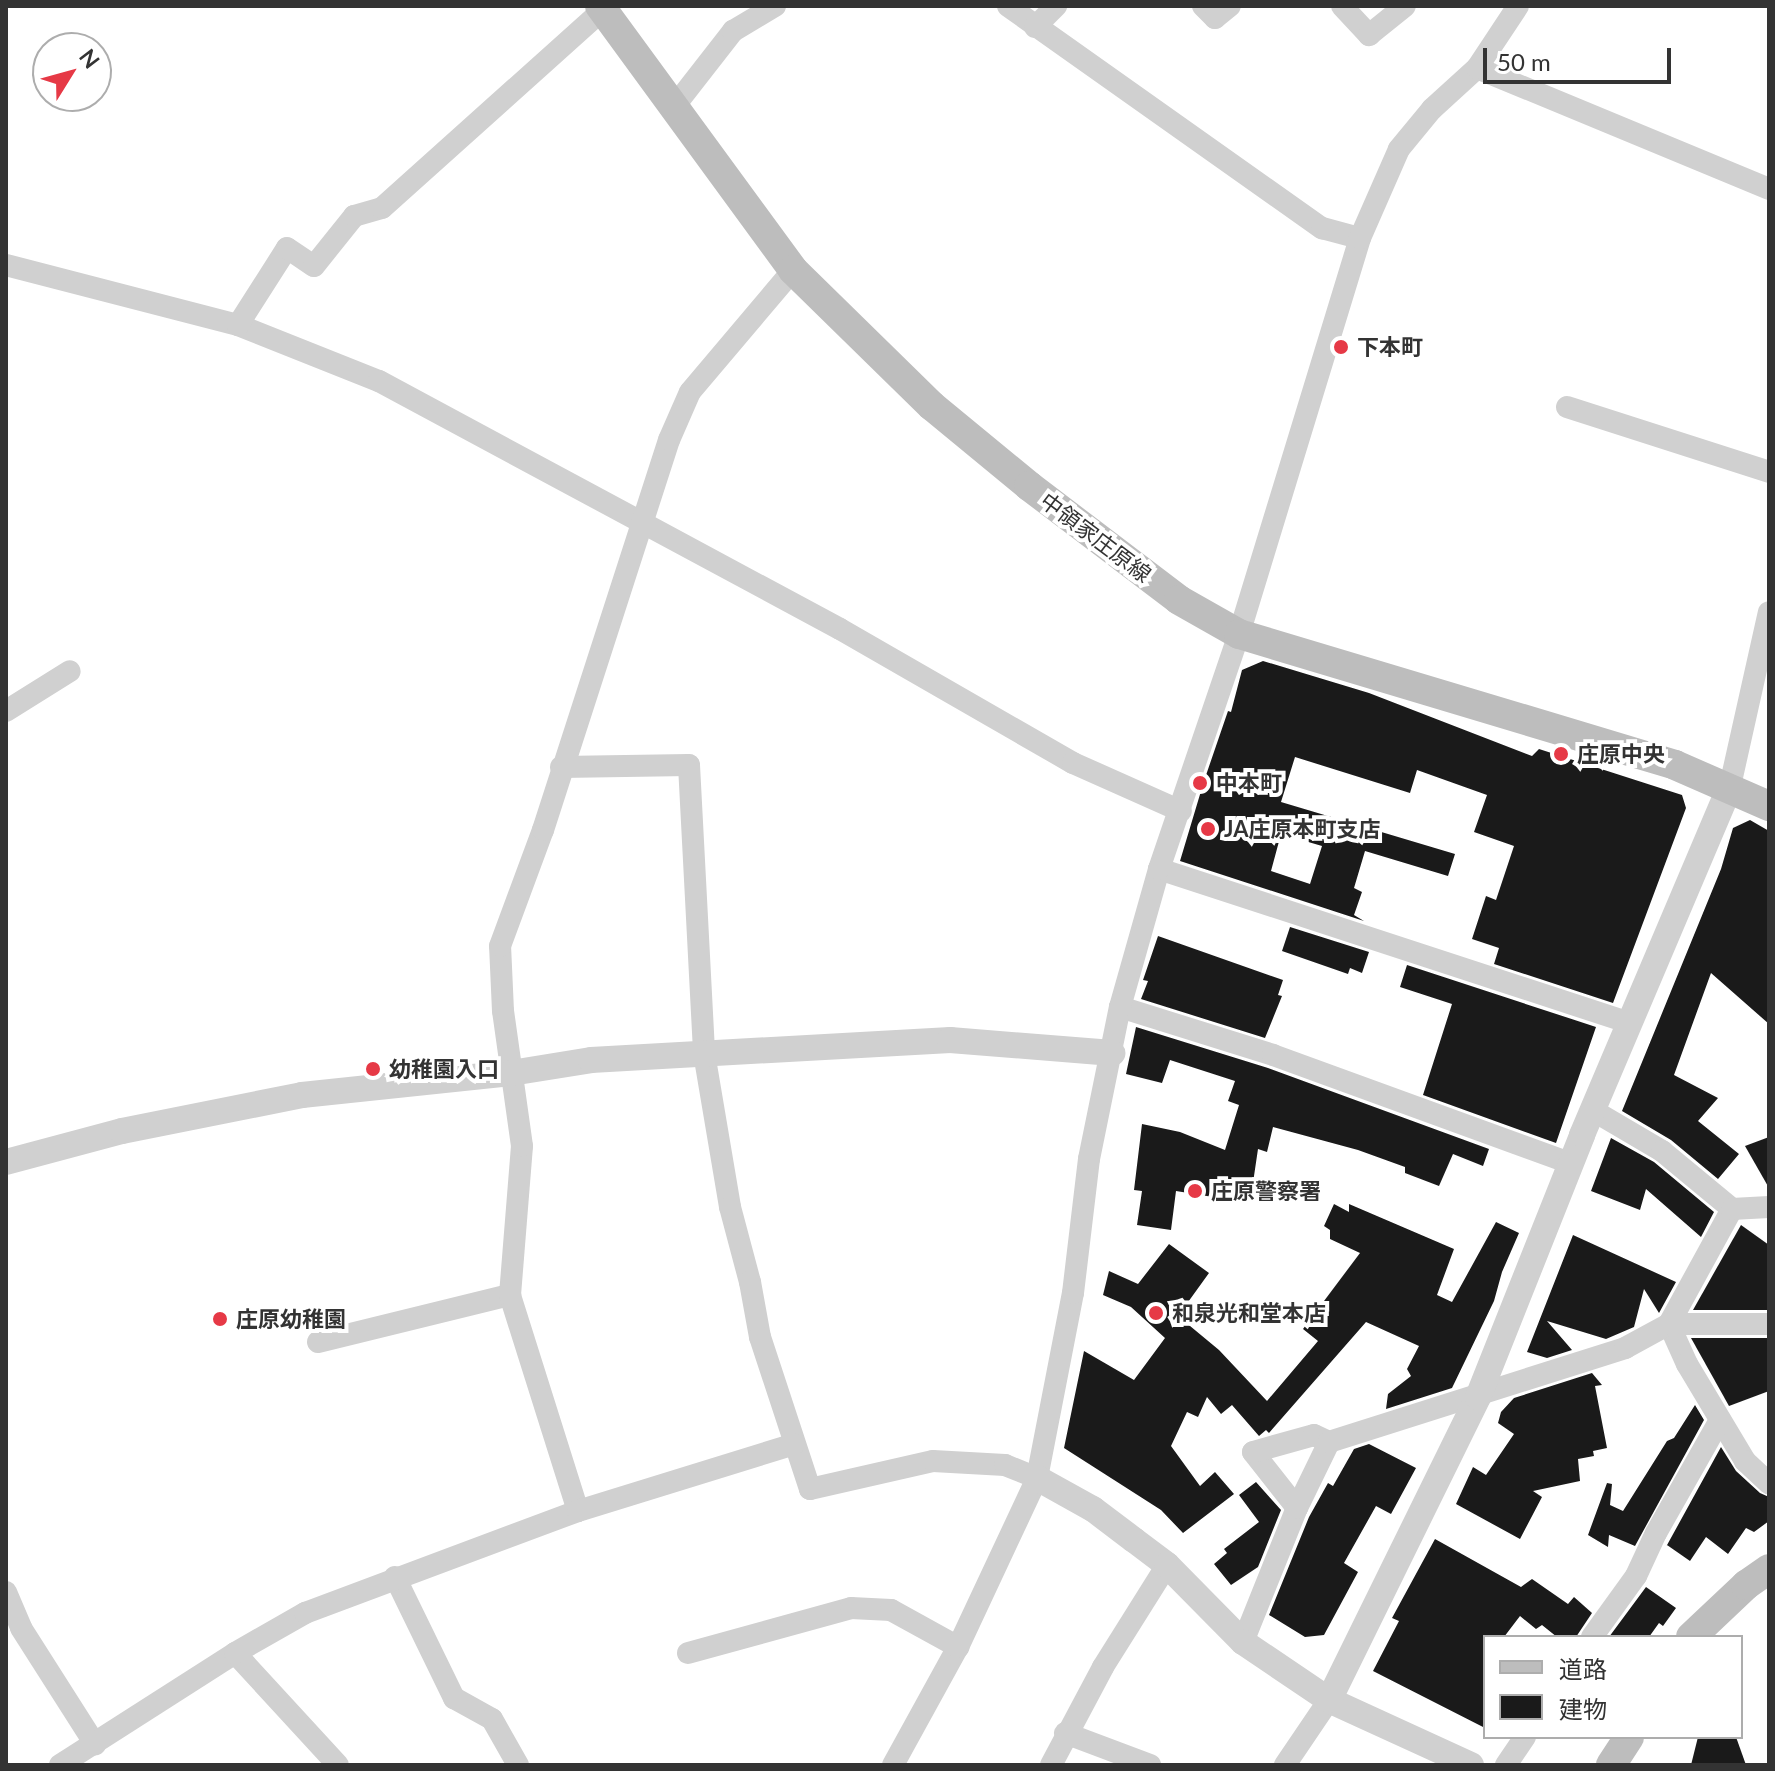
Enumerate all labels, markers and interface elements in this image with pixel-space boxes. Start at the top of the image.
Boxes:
north arrow [32,32,112,112]
scale bar [1487,32,1675,82]
text: N [74,44,106,73]
text: 50 m [1497,47,1551,76]
place label: 下本町 [1357,334,1423,360]
marker: 下本町 [1332,338,1350,356]
street label: 中領家庄原線 [1035,487,1157,587]
place label: 庄原中央 [1577,741,1665,767]
marker: 庄原中央 [1552,745,1570,763]
place label: 中本町 [1216,770,1282,796]
marker: 中本町 [1191,774,1209,792]
place label: JA庄原本町支店 [1224,816,1380,842]
marker: JA庄原本町支店 [1199,820,1217,838]
place label: 幼稚園入口 [389,1056,499,1082]
marker: 幼稚園入口 [364,1060,382,1078]
place label: 庄原警察署 [1211,1178,1321,1204]
marker: 庄原警察署 [1186,1182,1204,1200]
place label: 和泉光和堂本店 [1172,1300,1326,1326]
marker: 和泉光和堂本店 [1147,1304,1165,1322]
place label: 庄原幼稚園 [236,1306,346,1332]
marker: 庄原幼稚園 [211,1310,229,1328]
legend [1483,1635,1743,1739]
text: 道路 [1559,1654,1607,1683]
text: 建物 [1559,1694,1607,1723]

